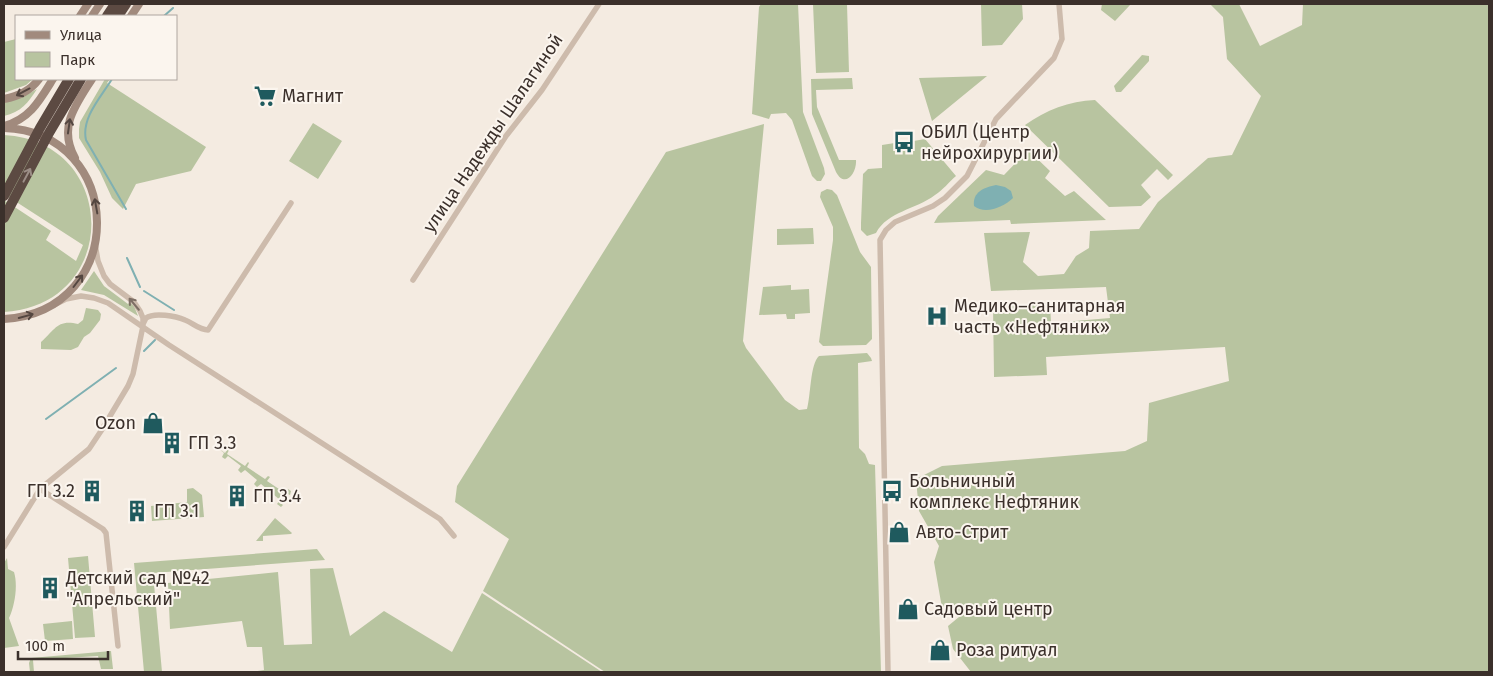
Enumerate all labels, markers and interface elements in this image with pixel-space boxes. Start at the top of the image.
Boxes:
legend [15,15,178,80]
text: Улица [60,26,102,44]
street label: улица Надежды Шалагиной [418,30,568,236]
text: Парк [60,51,95,69]
supermarket icon: Магнит [252,83,278,109]
place label: Магнит [282,85,344,107]
one-way arrow [16,87,31,97]
one-way arrow [64,118,74,134]
place label: ОБИЛ (Центр нейрохирургии) [921,121,1058,164]
bus stop icon: ОБИЛ (Центр нейрохирургии) [891,129,917,155]
one-way arrow [22,167,32,182]
one-way arrow [90,199,100,215]
one-way arrow [73,274,83,288]
place label: Медико–санитарная часть «Нефтяник» [954,295,1126,338]
one-way arrow [129,297,140,310]
hospital icon: Медико–санитарная часть «Нефтяник» [924,303,950,329]
one-way arrow [18,310,34,320]
shop icon: Ozon [140,410,166,436]
place label: Ozon [95,412,136,434]
building icon: ГП 3.3 [159,430,185,456]
place label: ГП 3.3 [188,432,237,454]
place label: Больничный комплекс Нефтяник [909,470,1080,513]
building icon: ГП 3.2 [79,478,105,504]
bus stop icon: Больничный комплекс Нефтяник [879,478,905,504]
place label: ГП 3.2 [27,480,75,502]
building icon: ГП 3.4 [224,483,250,509]
place label: ГП 3.4 [253,485,302,507]
building icon: ГП 3.1 [124,498,150,524]
place label: ГП 3.1 [154,500,199,522]
shop icon: Авто-Стрит [886,519,912,545]
place label: Авто-Стрит [916,521,1009,543]
place label: Детский сад №42 "Апрельский" [65,567,210,610]
building icon: Детский сад №42 "Апрельский" [37,575,63,601]
shop icon: Садовый центр [895,596,921,622]
place label: Садовый центр [924,598,1053,620]
scale bar [18,628,108,660]
text: 100 m [25,637,65,655]
shop icon: Роза ритуал [927,637,953,663]
place label: Роза ритуал [956,639,1058,661]

